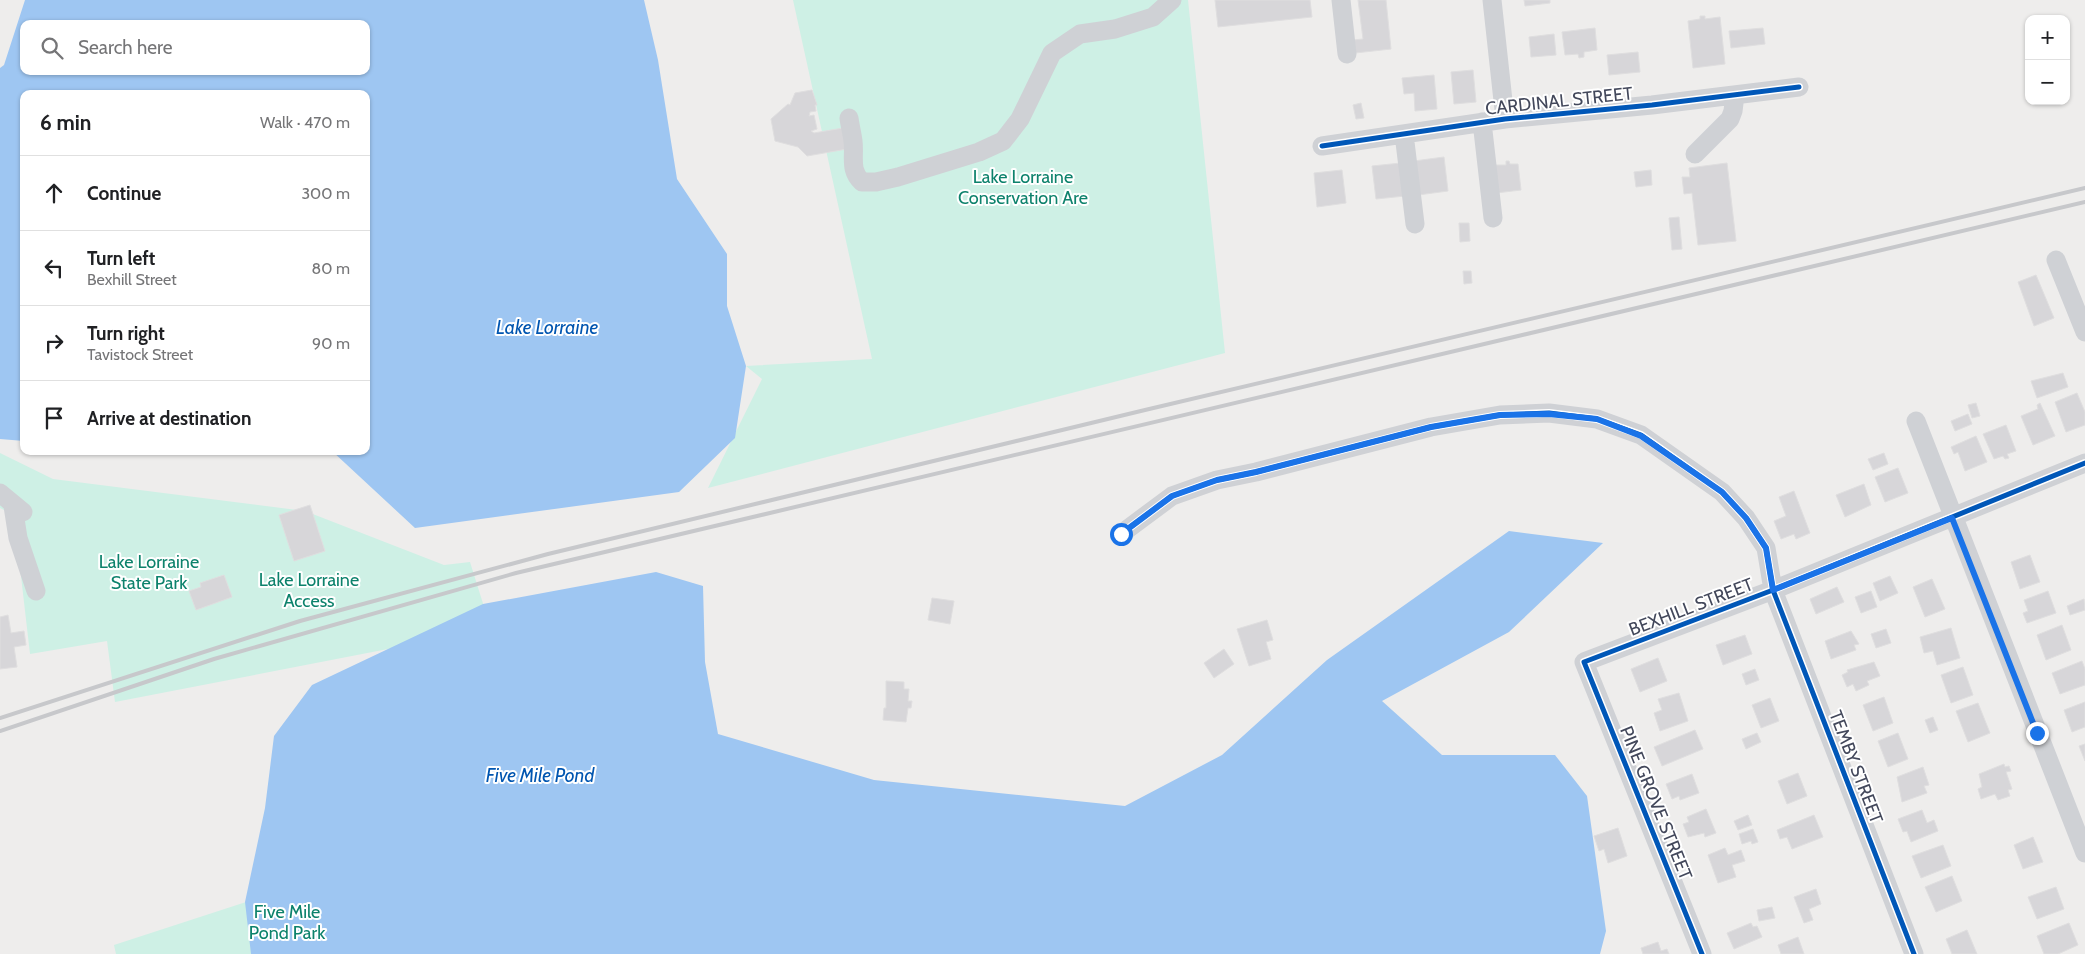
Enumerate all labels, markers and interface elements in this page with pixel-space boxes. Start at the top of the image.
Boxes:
map controls [2025,15,2070,105]
button: + [2025,15,2070,60]
search box [20,20,370,75]
icon: search [38,34,66,62]
text: Search here [78,36,172,59]
button: − [2025,60,2070,105]
street label: CARDINAL STREET [1484,82,1634,120]
text: 6 min [40,110,91,135]
text: Walk · 470 m [260,113,350,132]
park label: Lake Lorraine Conservation Are [958,166,1088,209]
icon: ahead [40,179,68,207]
text: Continue [87,182,161,205]
text: 300 m [301,184,350,203]
text: Turn left [87,247,155,270]
icon: left [40,254,68,282]
text: 80 m [312,259,350,278]
text: Bexhill Street [87,270,177,289]
water label: Lake Lorraine [496,316,598,339]
text: Turn right [87,322,165,345]
icon: right [40,329,68,357]
text: 90 m [312,334,350,353]
text: Tavistock Street [87,345,193,364]
icon: arrive [40,404,68,432]
text: Arrive at destination [87,407,251,430]
route start [1110,523,1133,546]
park label: Lake Lorraine State Park [99,551,199,594]
park label: Lake Lorraine Access [259,569,359,612]
street label: BEXHILL STREET [1626,573,1757,641]
street label: TEMBY STREET [1824,707,1888,827]
route end [2026,722,2049,745]
street label: PINE GROVE STREET [1615,723,1697,883]
water label: Five Mile Pond [486,764,595,787]
park label: Five Mile Pond Park [249,901,326,944]

